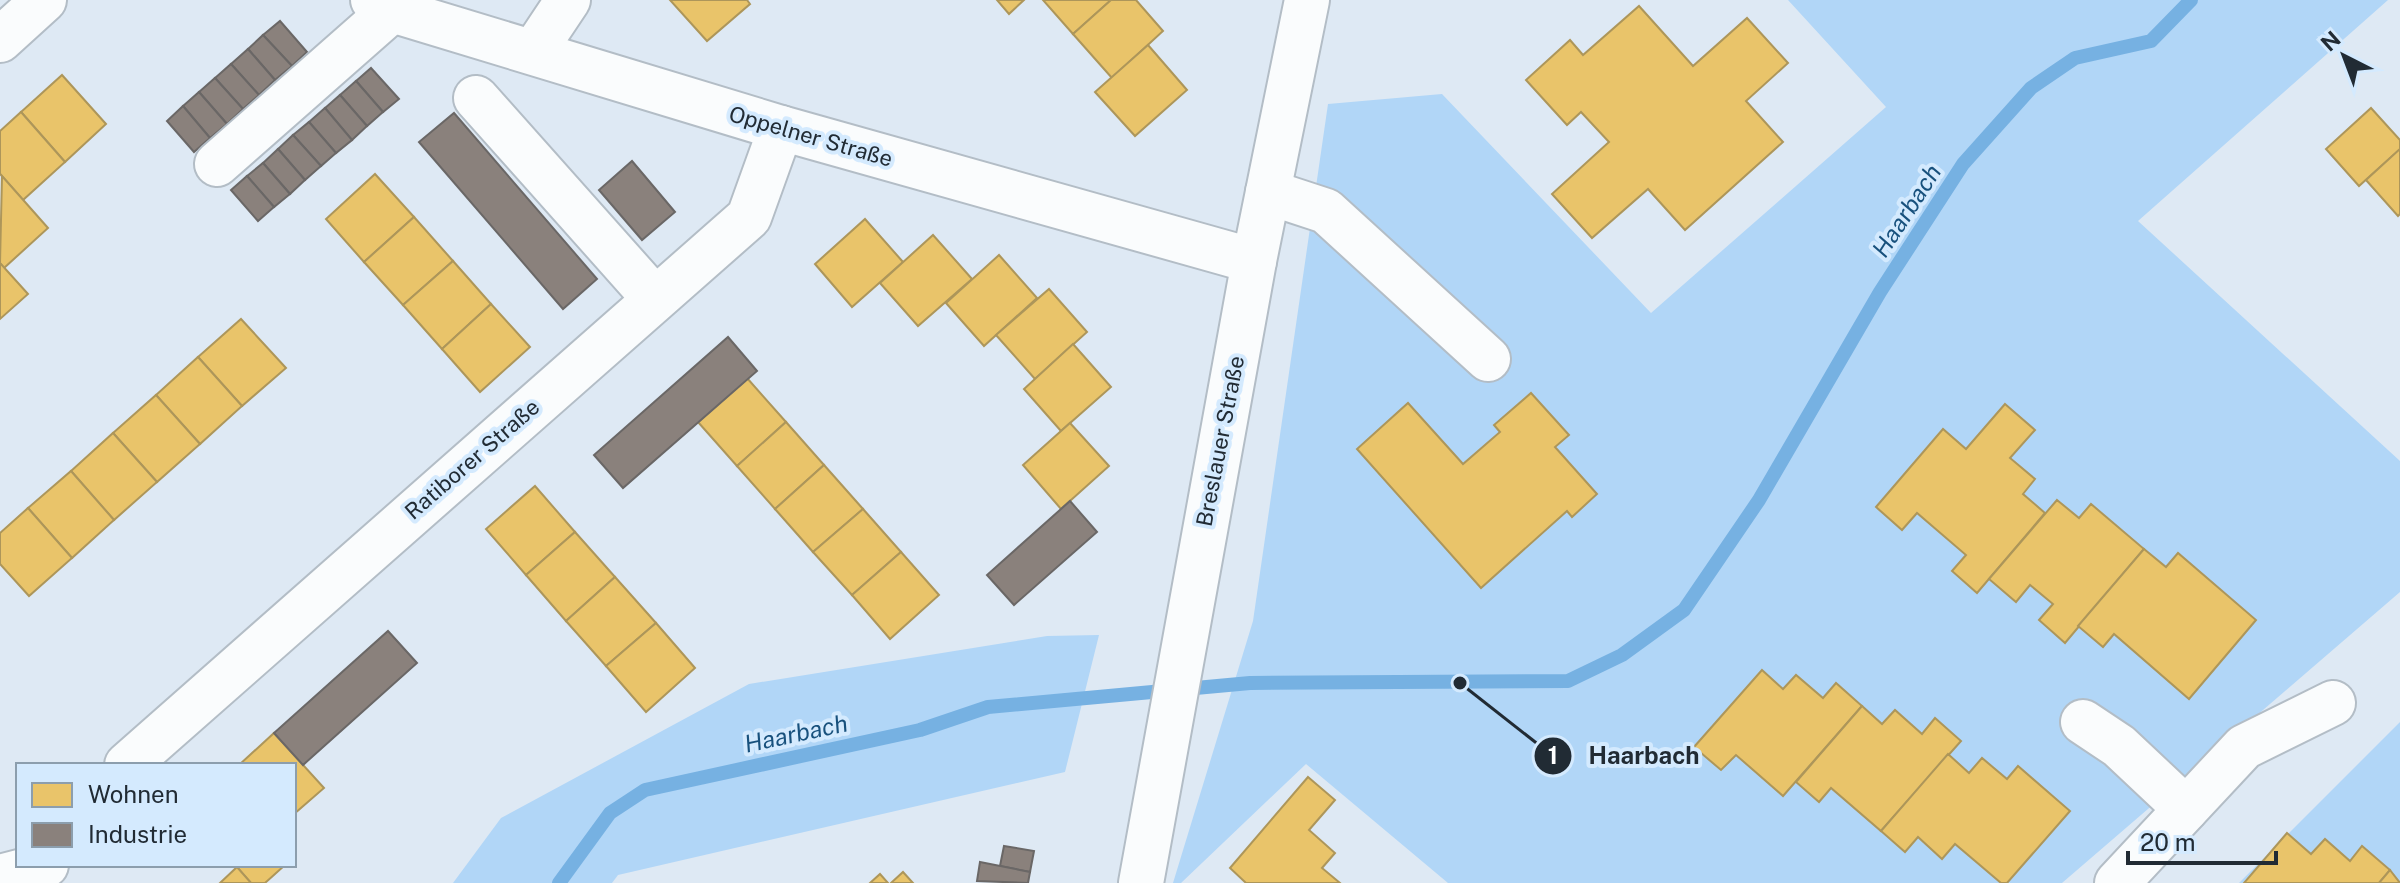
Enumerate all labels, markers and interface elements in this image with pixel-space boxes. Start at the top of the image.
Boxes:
north arrow [2304,16,2384,96]
text: N [2316,26,2346,57]
street label: Oppelner Straße [726,100,896,172]
water label: Haarbach [1866,159,1946,262]
street label: Breslauer Straße [1191,353,1249,529]
street label: Ratiborer Straße [399,394,545,524]
water label: Haarbach [742,708,850,758]
callout: Haarbach [1533,732,1716,780]
text: 1 [1548,741,1558,769]
text: Haarbach [1589,741,1699,769]
legend [16,763,296,867]
text: Wohnen [88,780,179,808]
scale bar [2128,815,2276,865]
text: Industrie [88,820,187,848]
text: 20 m [2140,828,2196,856]

